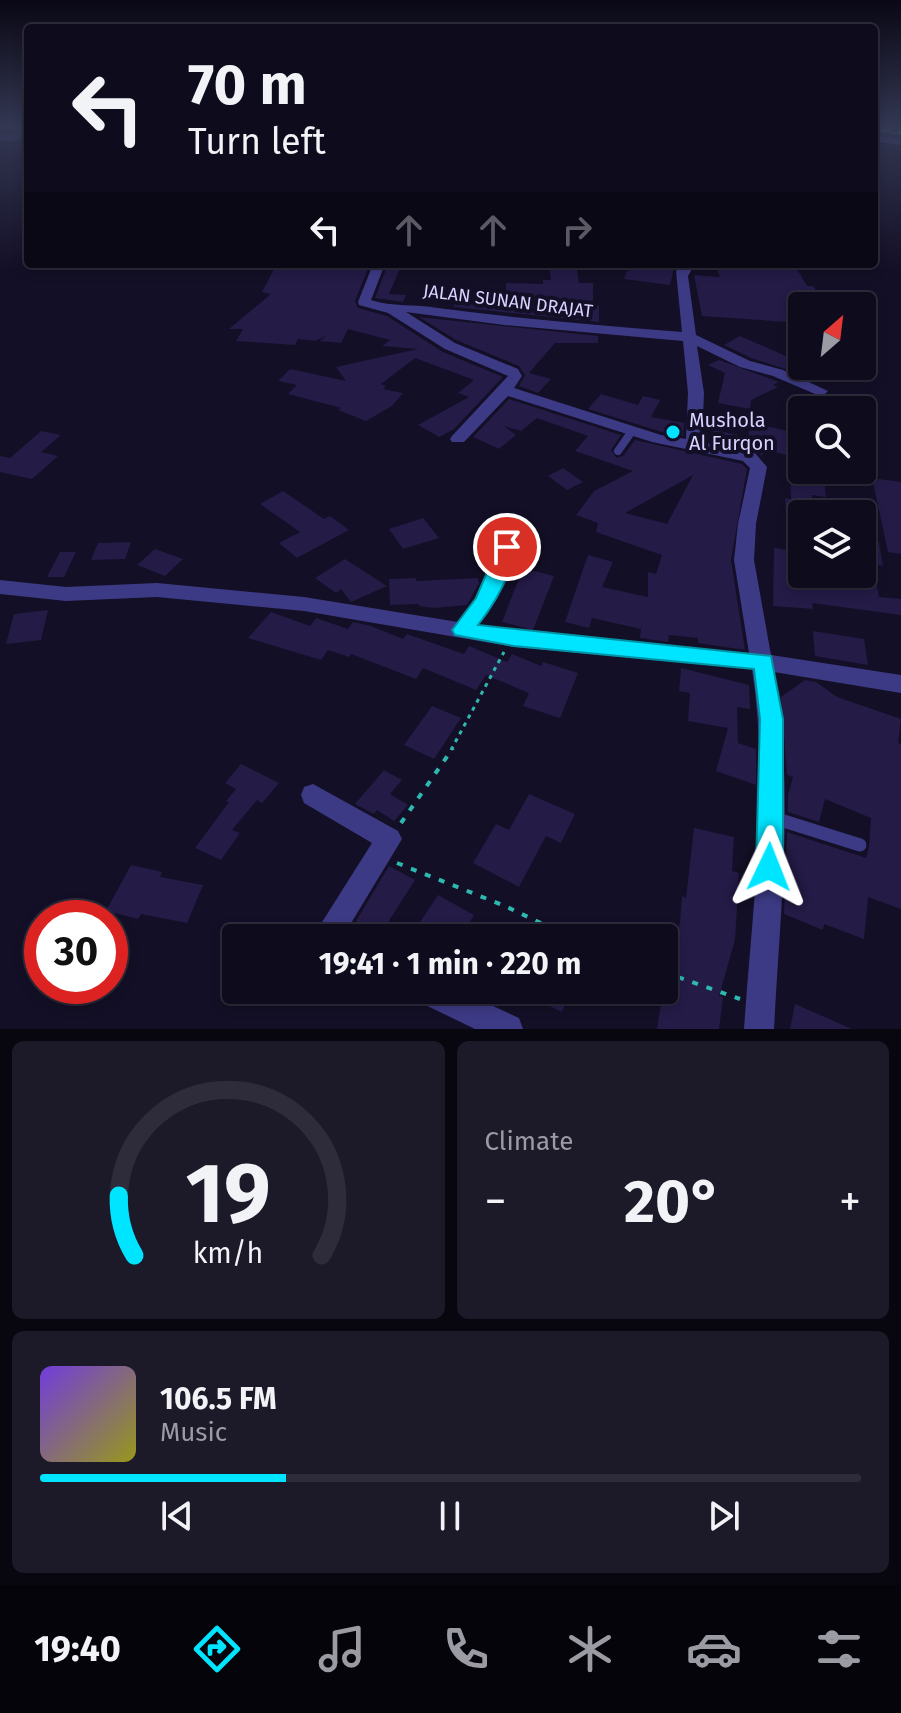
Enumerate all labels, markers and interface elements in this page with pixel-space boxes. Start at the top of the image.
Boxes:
text: 70 m [188,52,307,119]
icon: left [56,56,160,160]
text: Turn left [188,120,326,164]
icon: left [303,208,347,252]
icon: ahead [387,208,431,252]
icon: ahead [471,208,515,252]
icon: right [555,208,599,252]
street label: JALAN SUNAN DRAJAT [422,280,595,322]
north arrow [788,292,876,380]
map controls [788,292,876,588]
button: search [788,396,876,484]
place label: Mushola Al Furqon [689,408,775,455]
marker: Mushola Al Furqon [664,423,682,441]
button: layers [788,500,876,588]
pin [473,513,541,581]
icon: arrive [485,525,529,569]
position arrow [727,825,811,909]
speed limit sign: 30 [24,900,128,1004]
text: 19:41 · 1 min · 220 m [319,946,581,982]
text: Climate [485,1126,573,1157]
text: 19 [186,1144,271,1244]
text: 20° [624,1166,721,1238]
text: − [485,1175,507,1228]
text: + [839,1175,861,1228]
text: km/h [193,1236,264,1271]
text: 106.5 FM [160,1381,277,1417]
text: Music [160,1417,227,1448]
icon: previous [155,1494,199,1538]
icon: pause [428,1494,472,1538]
icon: next [702,1494,746,1538]
icon: directions [189,1621,245,1677]
icon: music [314,1621,370,1677]
icon: phone [438,1621,494,1677]
icon: climate [562,1621,618,1677]
icon: car [686,1621,742,1677]
icon: filters [811,1621,867,1677]
text: 19:40 [34,1627,121,1671]

